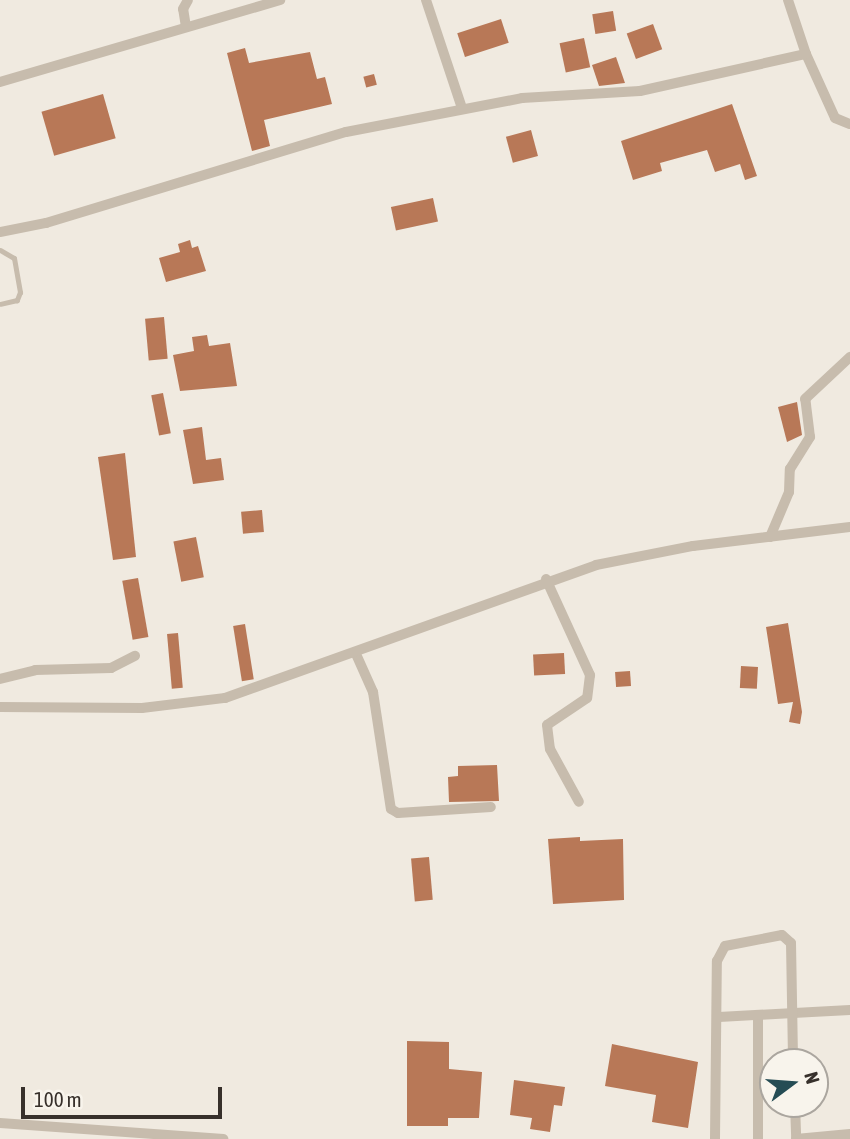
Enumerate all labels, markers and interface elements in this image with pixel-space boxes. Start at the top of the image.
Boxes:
north arrow [759,1048,829,1118]
text: N [800,1069,824,1086]
scale bar [24,1072,226,1116]
text: 100 m [34,1087,82,1111]

